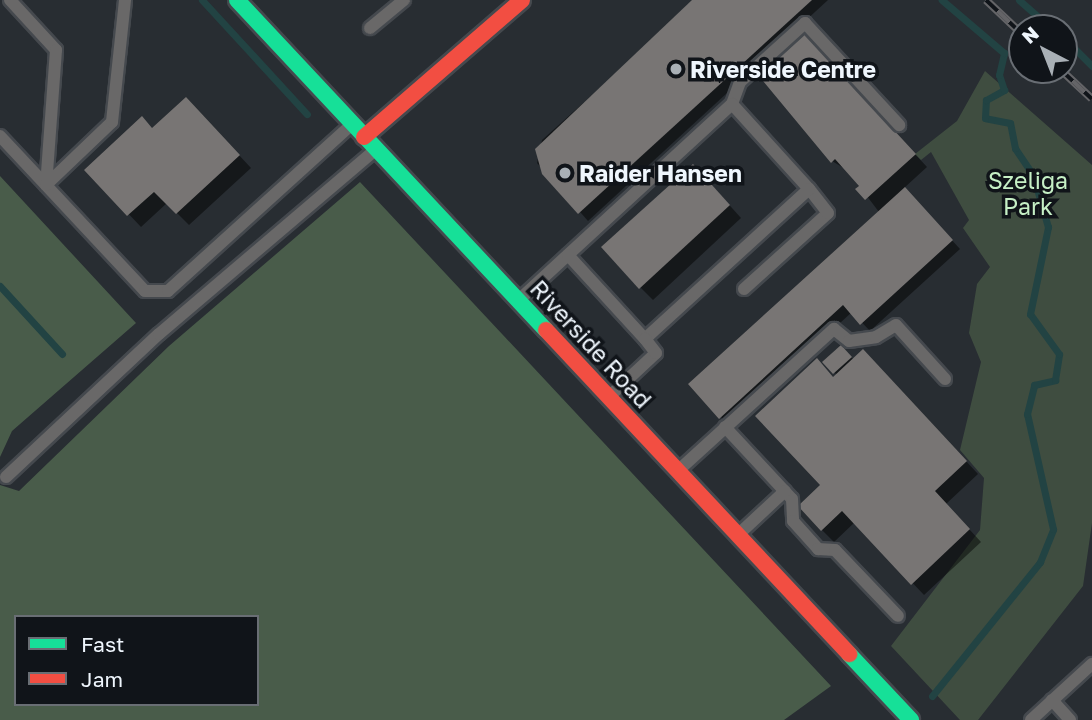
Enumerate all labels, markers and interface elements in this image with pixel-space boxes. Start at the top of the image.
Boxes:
north arrow [1008,14,1078,84]
text: N [1017,21,1043,48]
place label: Riverside Centre [690,55,876,83]
marker: Riverside Centre [668,61,684,77]
place label: Raider Hansen [579,159,742,187]
marker: Raider Hansen [557,165,573,181]
park label: Szeliga Park [988,166,1068,220]
street label: Riverside Road [525,274,657,414]
legend [14,615,259,706]
text: Fast [81,631,124,657]
text: Jam [81,666,123,692]

